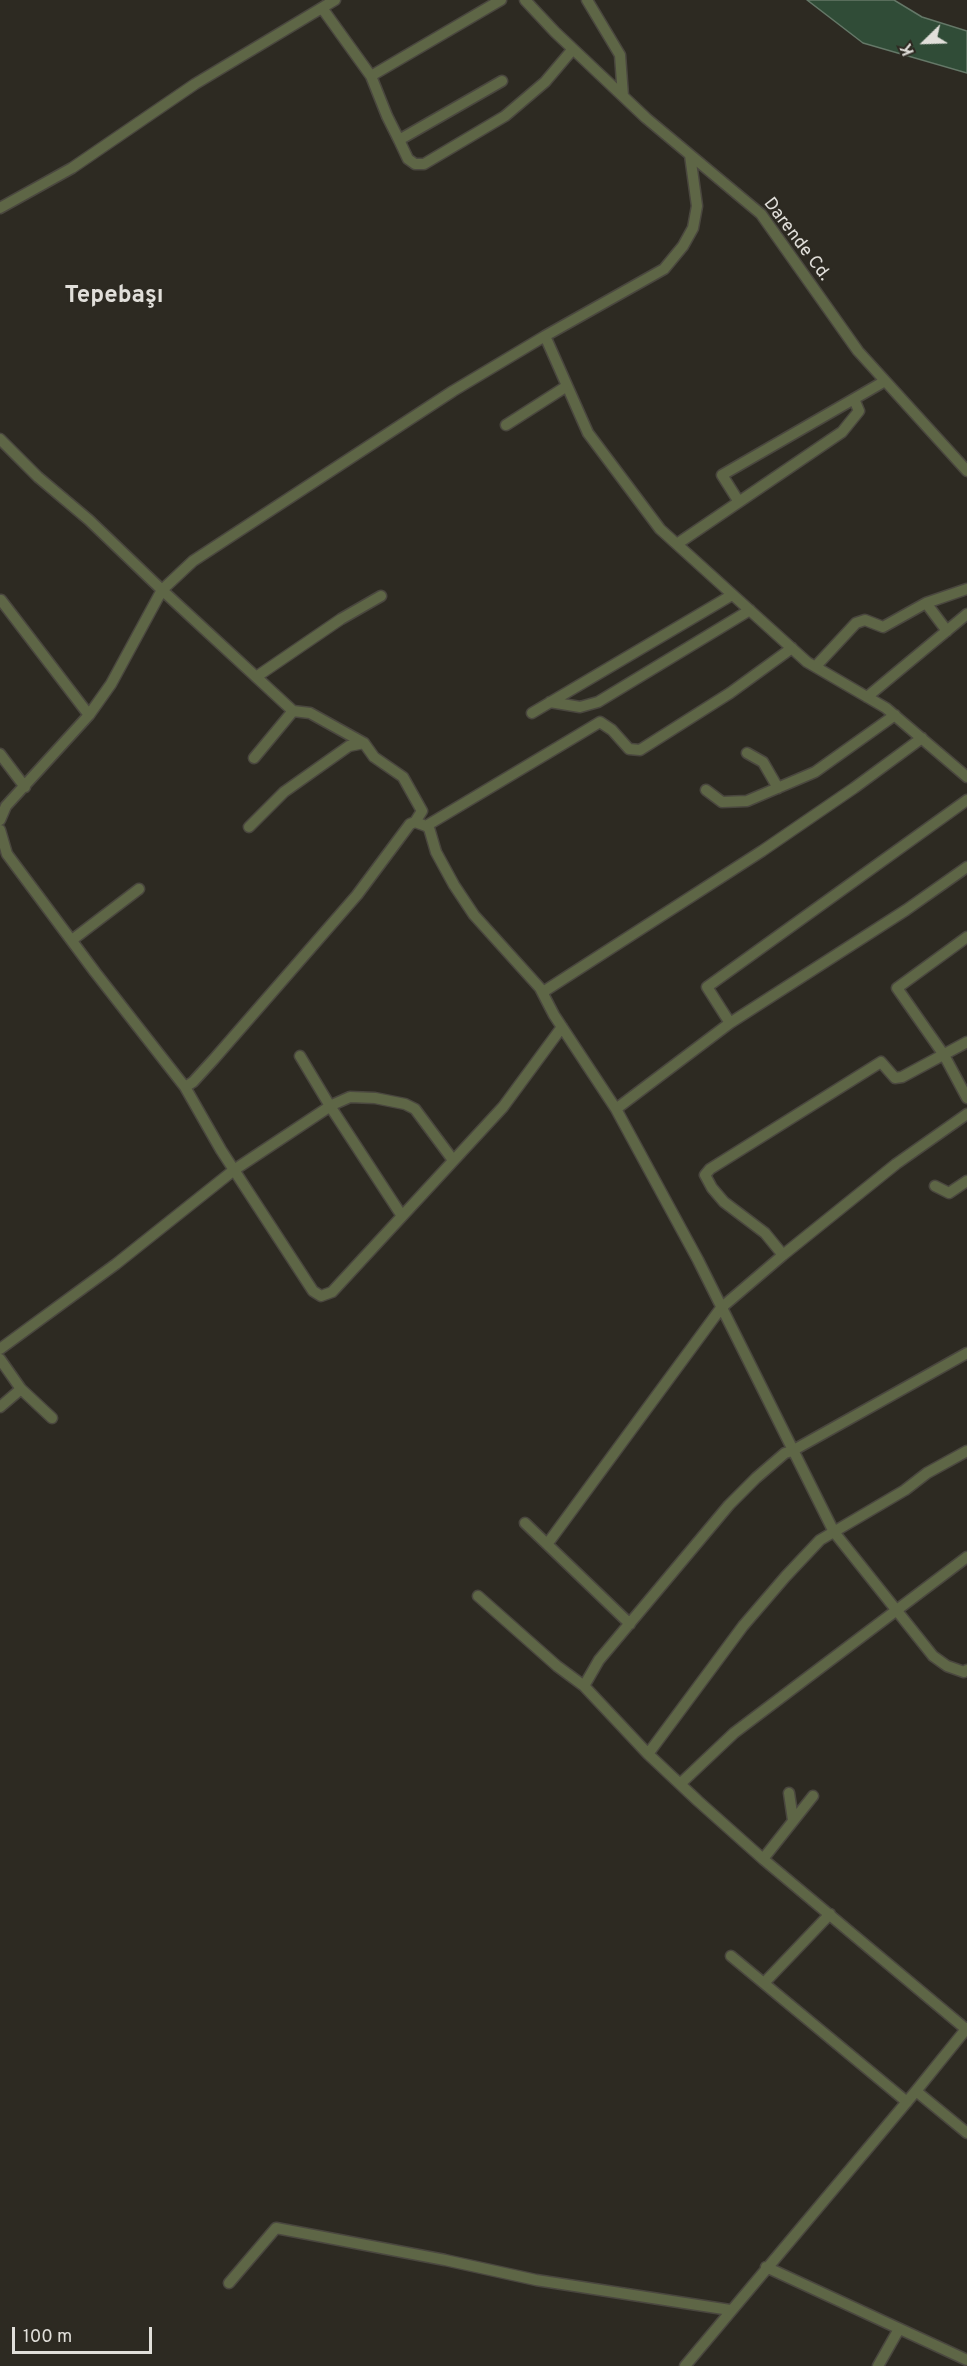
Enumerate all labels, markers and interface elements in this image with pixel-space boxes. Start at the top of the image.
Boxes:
north arrow [895,12,955,72]
text: K [897,40,920,58]
street label: Darende Cd. [758,194,834,286]
district label: Tepebaşı [64,283,164,311]
scale bar [15,2315,154,2353]
text: 100 m [23,2326,72,2349]

